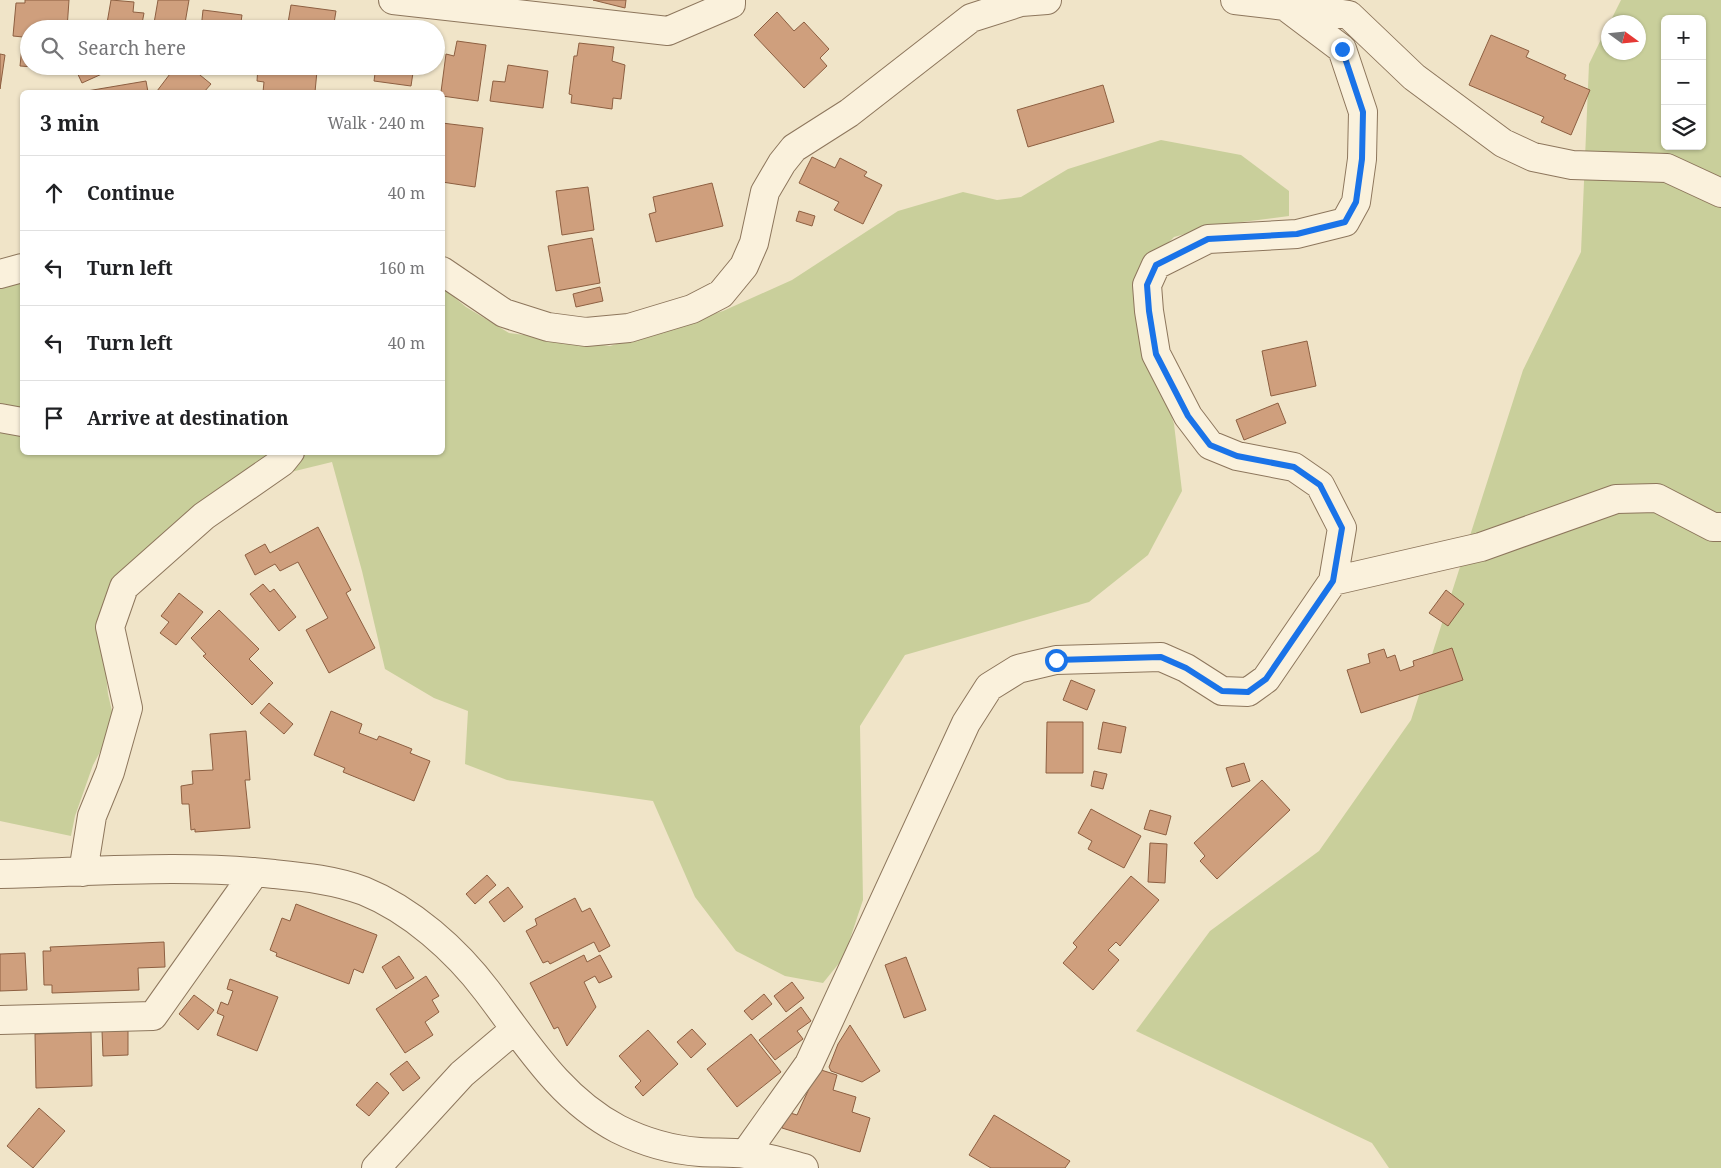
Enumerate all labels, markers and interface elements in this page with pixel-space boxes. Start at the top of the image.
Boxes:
north arrow [1601,15,1646,60]
map controls [1661,15,1706,150]
button: + [1661,15,1706,60]
search box [20,20,445,75]
icon: search [38,34,66,62]
text: Search here [78,35,186,61]
route end [1331,38,1354,61]
button: − [1661,60,1706,105]
button: layers [1661,105,1706,150]
text: 3 min [40,109,99,137]
text: Walk · 240 m [328,112,425,134]
icon: ahead [40,179,68,207]
text: Continue [87,180,175,206]
text: 40 m [388,182,425,204]
icon: left [40,254,68,282]
text: Turn left [87,255,173,281]
text: 160 m [379,257,425,279]
icon: left [40,329,68,357]
text: Turn left [87,330,173,356]
text: 40 m [388,332,425,354]
icon: arrive [40,404,68,432]
text: Arrive at destination [87,405,289,431]
route start [1045,649,1068,672]

